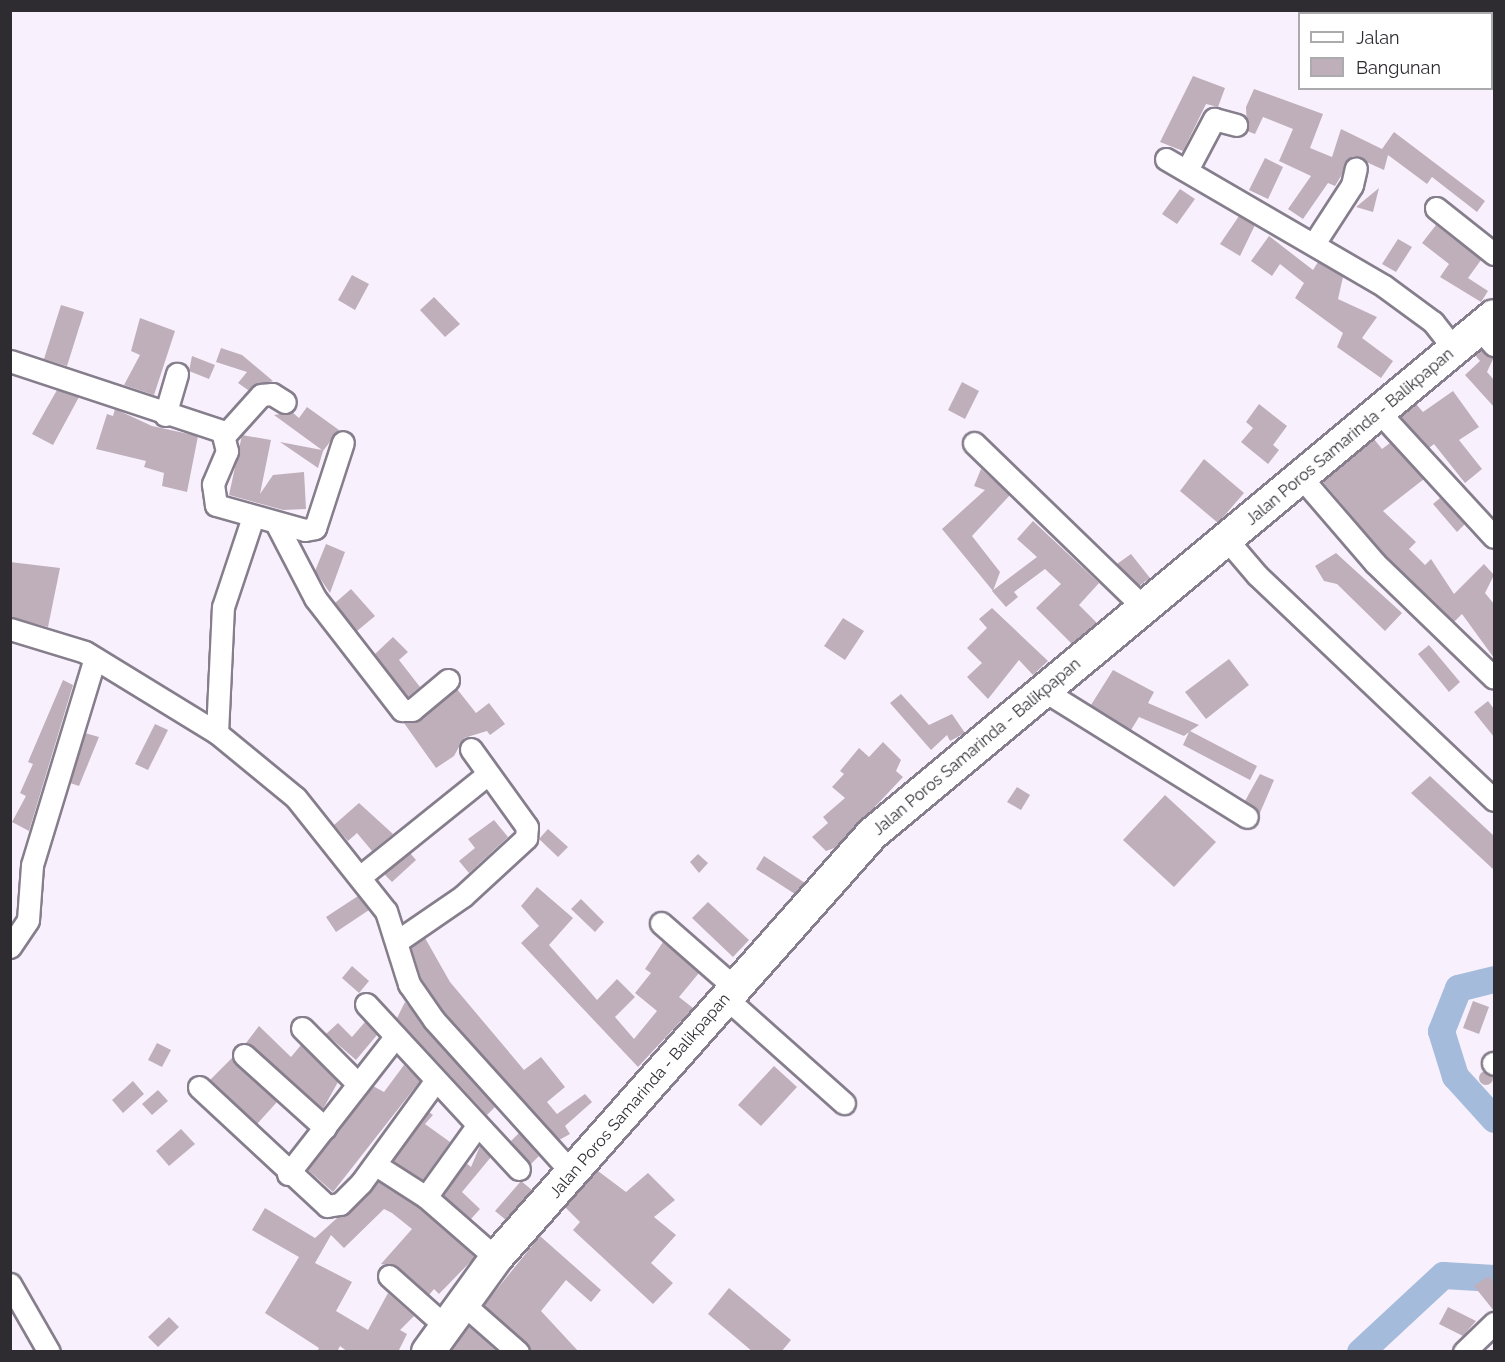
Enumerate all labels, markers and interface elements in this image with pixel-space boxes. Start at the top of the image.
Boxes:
legend [1298,12,1493,90]
text: Jalan [1356,27,1400,48]
text: Bangunan [1356,57,1441,78]
street label: Jalan Poros Samarinda - Balikpapan [1242,345,1458,529]
street label: Jalan Poros Samarinda - Balikpapan [869,655,1085,839]
street label: Jalan Poros Samarinda - Balikpapan [546,990,734,1202]

